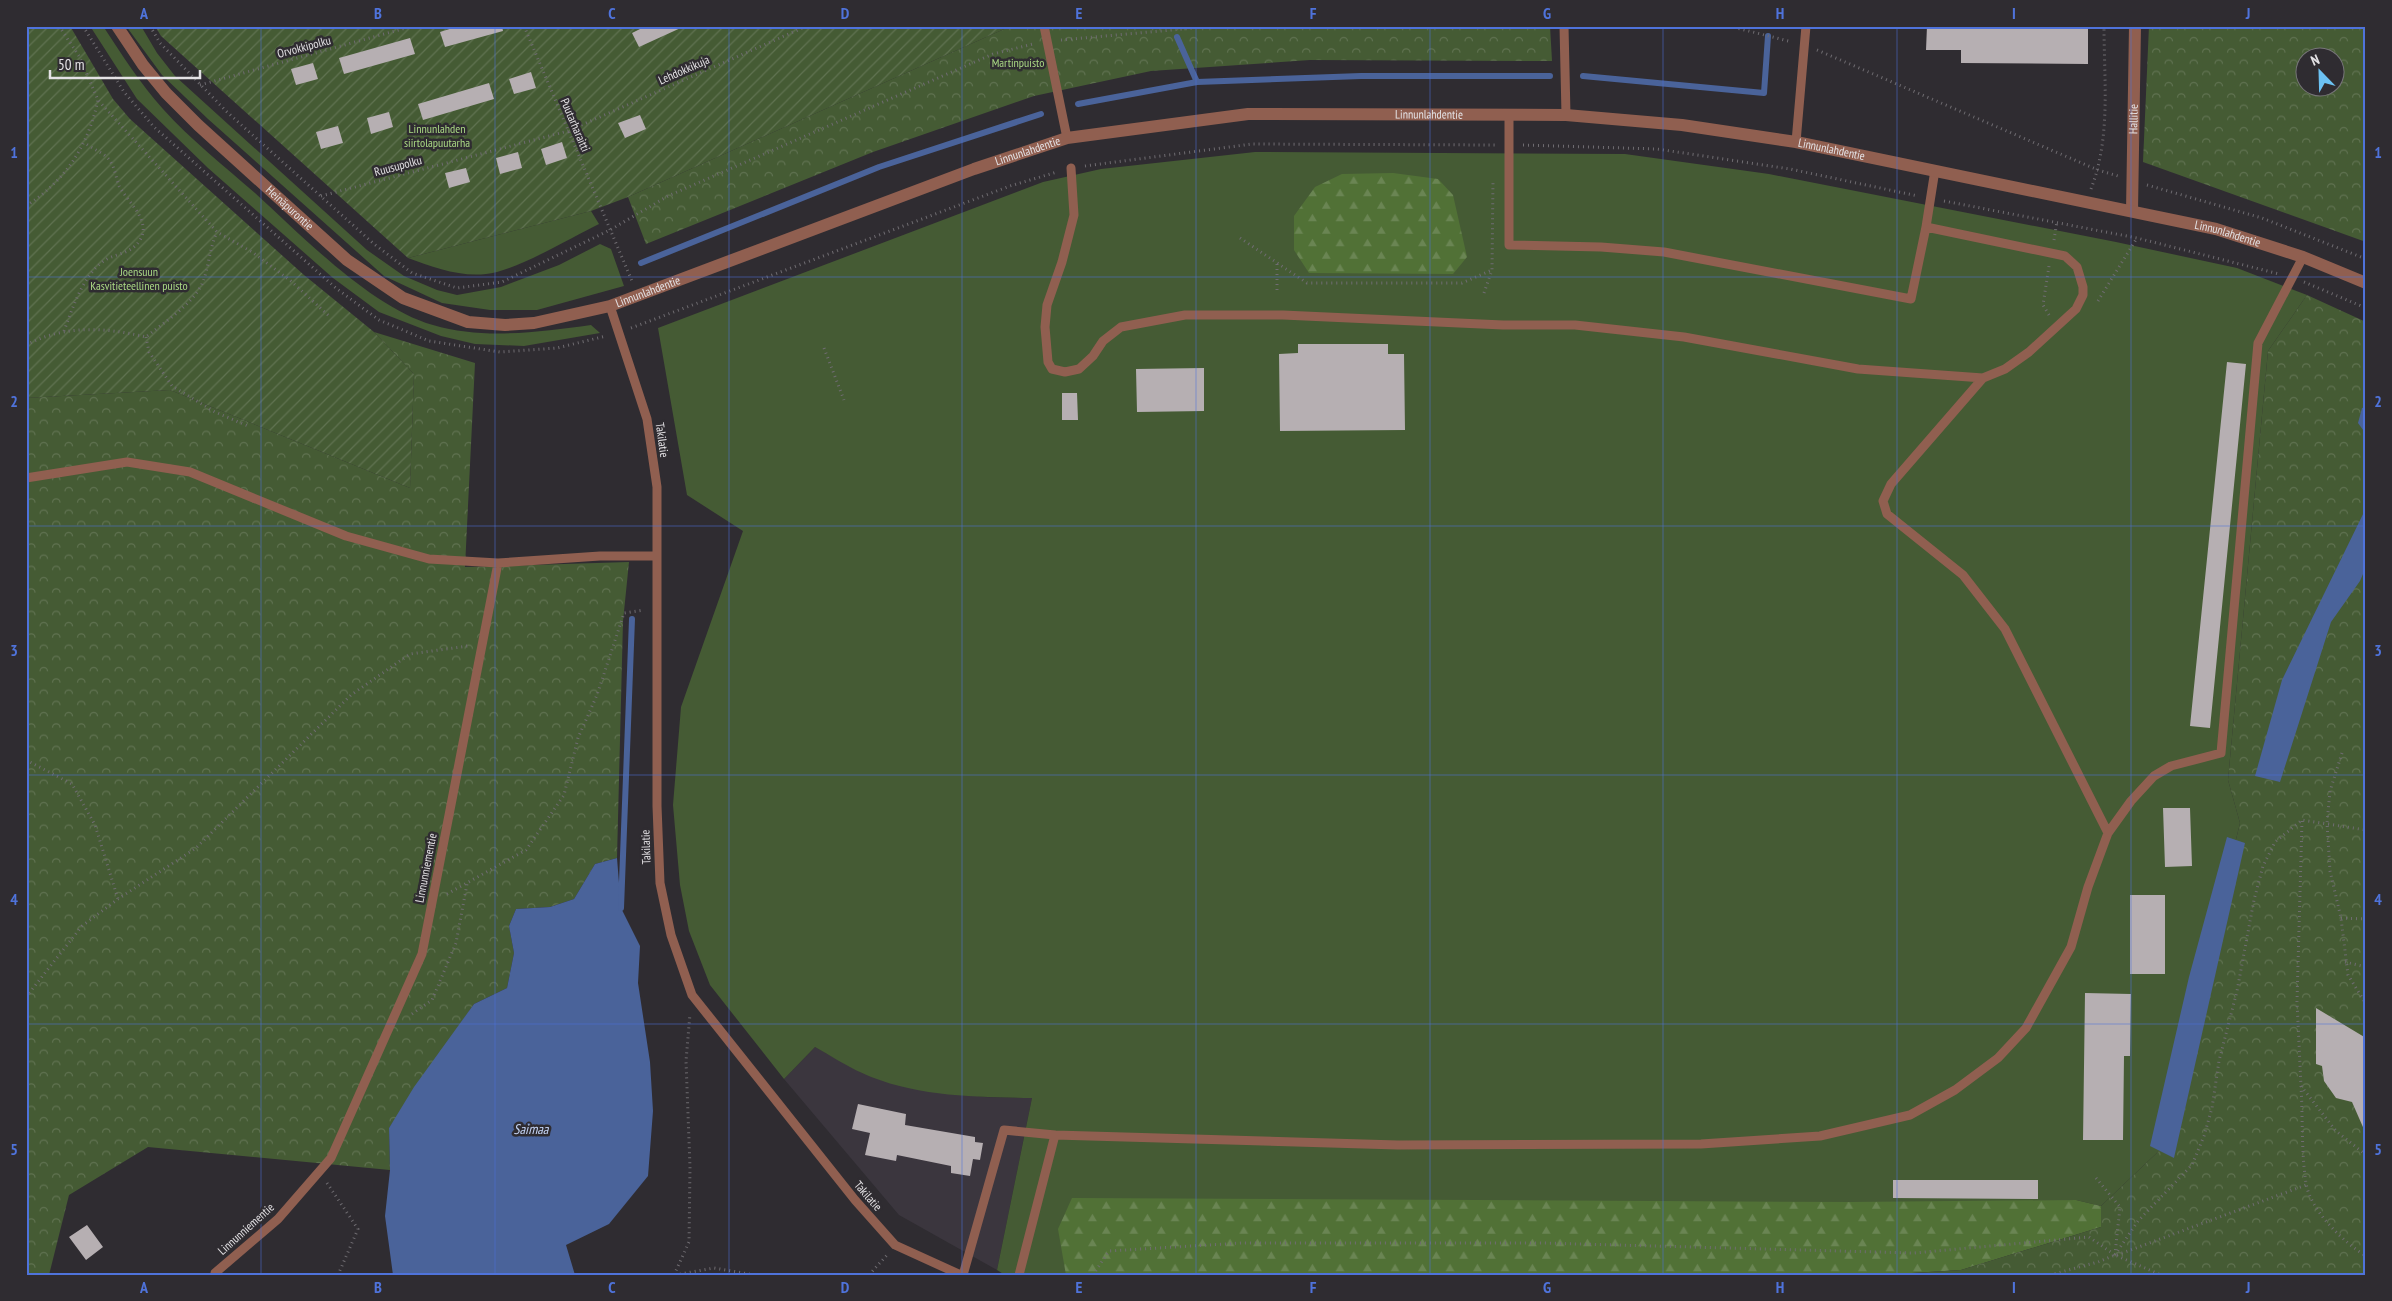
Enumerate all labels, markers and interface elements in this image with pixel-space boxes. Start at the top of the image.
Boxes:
text: A [139,3,149,23]
text: B [374,3,382,23]
text: C [608,3,616,23]
text: D [841,3,850,23]
text: E [1076,3,1083,23]
text: F [1310,3,1317,23]
text: G [1543,3,1551,23]
text: H [1776,3,1784,23]
text: I [2012,3,2016,23]
text: J [2245,3,2250,23]
street label: Orvokkipolku [276,32,332,61]
scale bar [50,48,200,80]
north arrow [2294,48,2344,98]
text: N [2308,50,2322,70]
street label: Lehdokkikuja [656,52,712,87]
text: 50 m [58,55,84,74]
park label: Martinpuisto [992,55,1044,70]
street label: Puutarharaitti [557,96,593,154]
street label: Hallitie [2125,104,2141,134]
street label: Linnunlahdentie [1395,106,1463,122]
park label: Linnunlahden siirtolapuutarha [404,121,470,150]
street label: Linnunlahdentie [993,133,1062,168]
street label: Linnunlahdentie [1797,135,1866,163]
text: 1 [10,142,18,162]
text: 1 [2374,142,2382,162]
street label: Ruusupolku [372,152,423,179]
street label: Heinäpurontie [263,182,317,233]
street label: Linnunlahdentie [2193,217,2263,250]
park label: Joensuun Kasvitieteellinen puisto [90,264,188,293]
street label: Linnunlahdentie [613,272,682,310]
text: 2 [10,391,18,411]
text: 2 [2374,391,2382,411]
street label: Takilatie [653,422,672,458]
text: 3 [10,640,18,660]
text: 3 [2374,640,2382,660]
street label: Takilatie [637,829,654,865]
street label: Linnunniementie [411,832,440,904]
text: 4 [10,889,18,909]
text: 4 [2374,889,2382,909]
water label: Saimaa [514,1120,550,1138]
text: 5 [10,1139,18,1159]
text: 5 [2374,1139,2382,1159]
street label: Takilatie [851,1178,885,1214]
street label: Linnunniementie [215,1200,277,1258]
text: A [139,1277,149,1297]
text: B [374,1277,382,1297]
text: C [608,1277,616,1297]
text: D [841,1277,850,1297]
text: E [1076,1277,1083,1297]
text: F [1310,1277,1317,1297]
text: G [1543,1277,1551,1297]
text: H [1776,1277,1784,1297]
text: I [2012,1277,2016,1297]
text: J [2245,1277,2250,1297]

